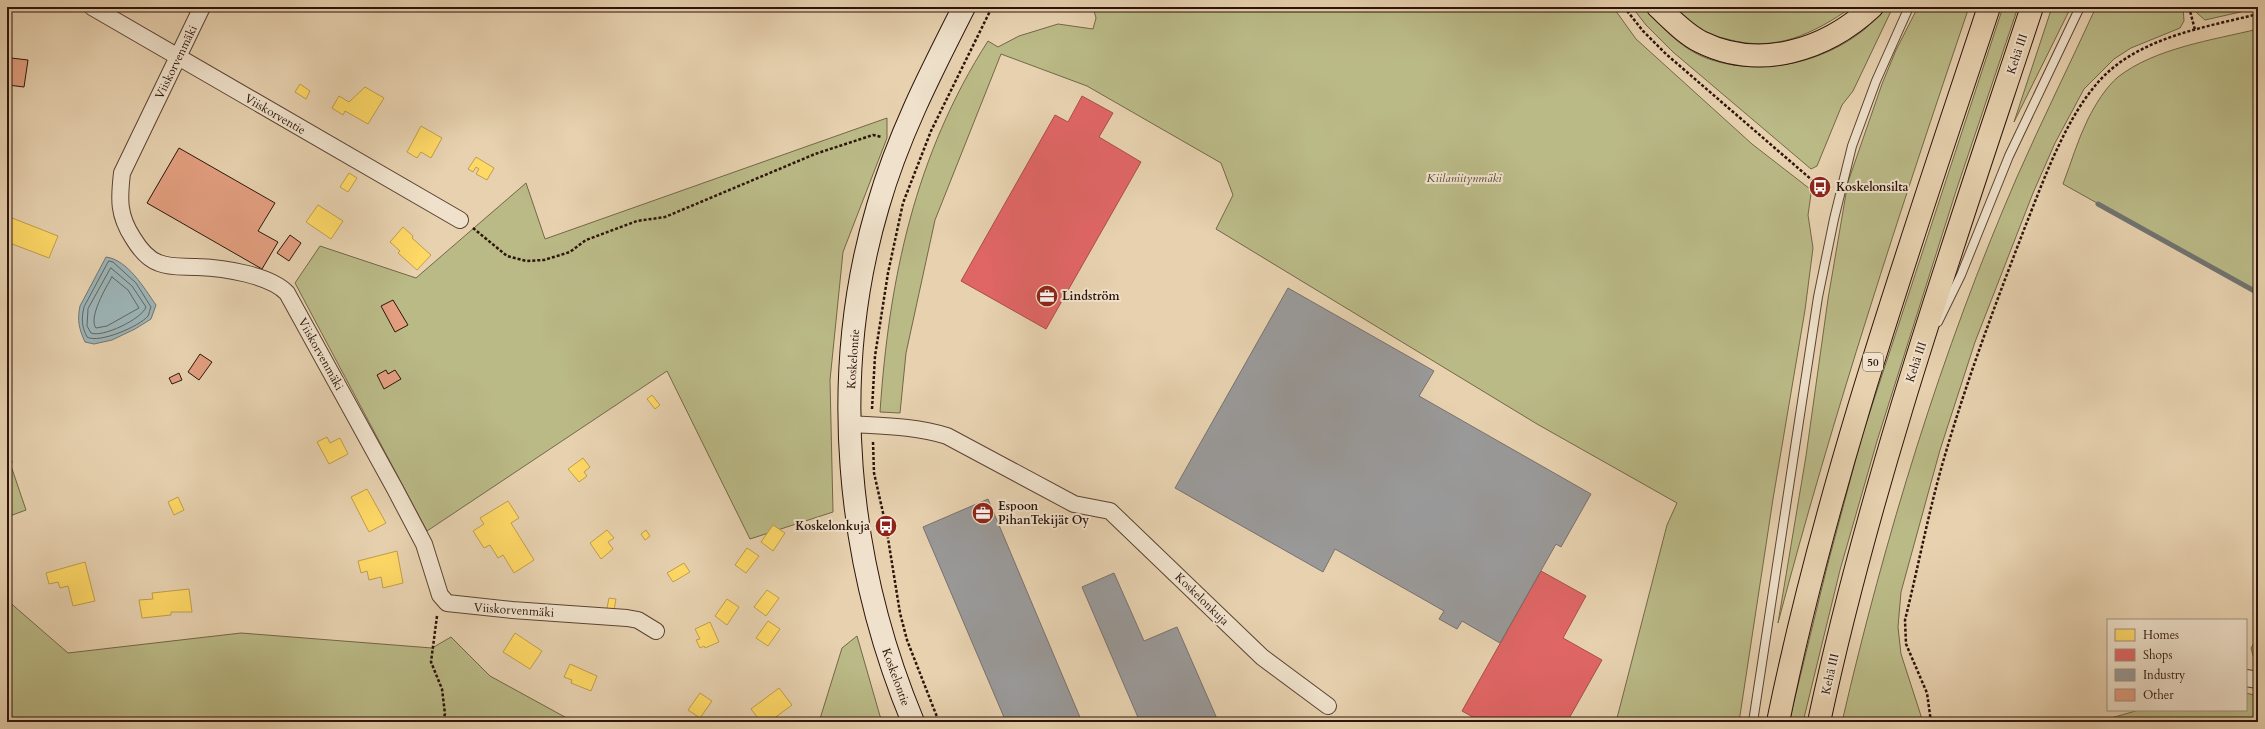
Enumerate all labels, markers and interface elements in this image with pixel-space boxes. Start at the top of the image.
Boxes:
street label: Viiskorvenmäki [151,22,201,102]
street label: Kehä III [2003,32,2031,76]
street label: Viiskorventie [242,90,308,138]
park label: Kiilaniitynmäki [1426,170,1502,186]
bus stop icon: Koskelonsilta [1807,174,1833,200]
place label: Koskelonsilta [1836,179,1908,195]
office icon: Lindström [1034,283,1060,309]
place label: Lindström [1062,288,1120,304]
street label: Viiskorvenmäki [295,315,348,394]
street label: Koskelontie [843,328,863,390]
street label: Kehä III [1902,340,1930,384]
road number: 50 [1863,353,1883,371]
place label: Espoon PihanTekijät Oy [998,498,1089,528]
office icon: Espoon PihanTekijät Oy [970,500,996,526]
bus stop icon: Koskelonkuja [873,513,899,539]
place label: Koskelonkuja [795,518,870,534]
street label: Koskelonkuja [1172,569,1233,629]
street label: Viiskorvenmäki [473,599,555,621]
legend [2107,619,2247,711]
text: Homes [2143,627,2179,643]
street label: Koskelontie [878,646,914,708]
text: Shops [2143,647,2172,663]
street label: Kehä III [1818,652,1842,696]
text: Industry [2143,667,2186,683]
text: Other [2143,687,2174,703]

